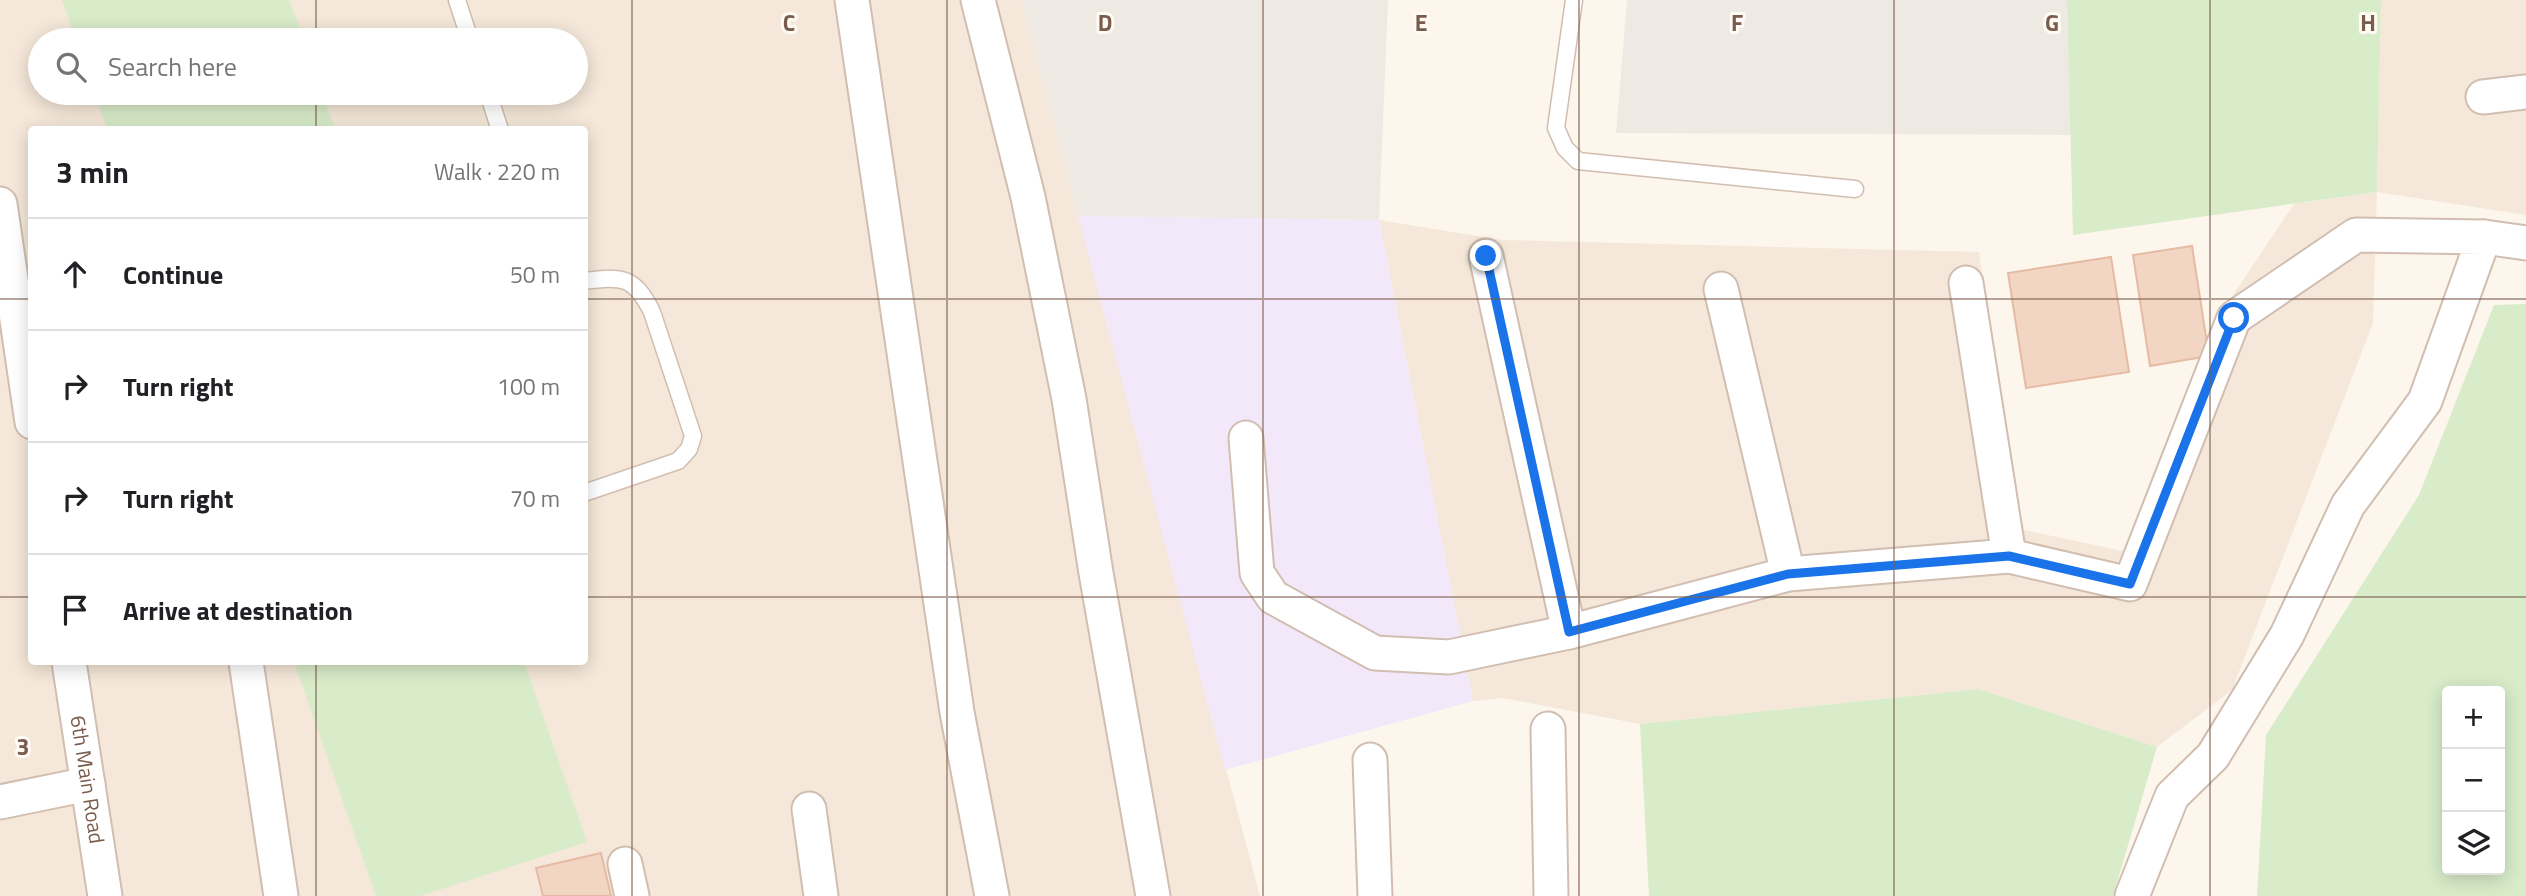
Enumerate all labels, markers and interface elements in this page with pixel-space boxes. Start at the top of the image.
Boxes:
text: C [783,5,795,40]
text: D [1098,5,1112,40]
text: E [1415,5,1427,40]
text: F [1731,5,1743,40]
text: G [2045,5,2059,40]
text: H [2360,5,2376,40]
search box [28,28,588,105]
text: Search here [108,47,237,86]
icon: search [52,48,90,86]
text: 3 min [56,149,129,195]
text: Walk · 220 m [434,154,560,189]
route end [1470,240,1501,271]
icon: ahead [56,255,94,293]
text: Continue [123,255,223,294]
text: 50 m [510,257,560,292]
route start [2218,302,2249,333]
icon: right [56,367,94,405]
text: Turn right [123,367,234,406]
text: 100 m [497,369,560,404]
icon: right [56,479,94,517]
text: Turn right [123,479,234,518]
text: 70 m [510,481,560,516]
icon: arrive [56,591,94,629]
text: Arrive at destination [123,591,353,630]
map controls [2442,686,2505,875]
button: + [2442,686,2505,749]
street label: 6th Main Road [62,713,114,846]
text: 3 [17,729,29,764]
button: − [2442,749,2505,812]
button: layers [2442,812,2505,875]

